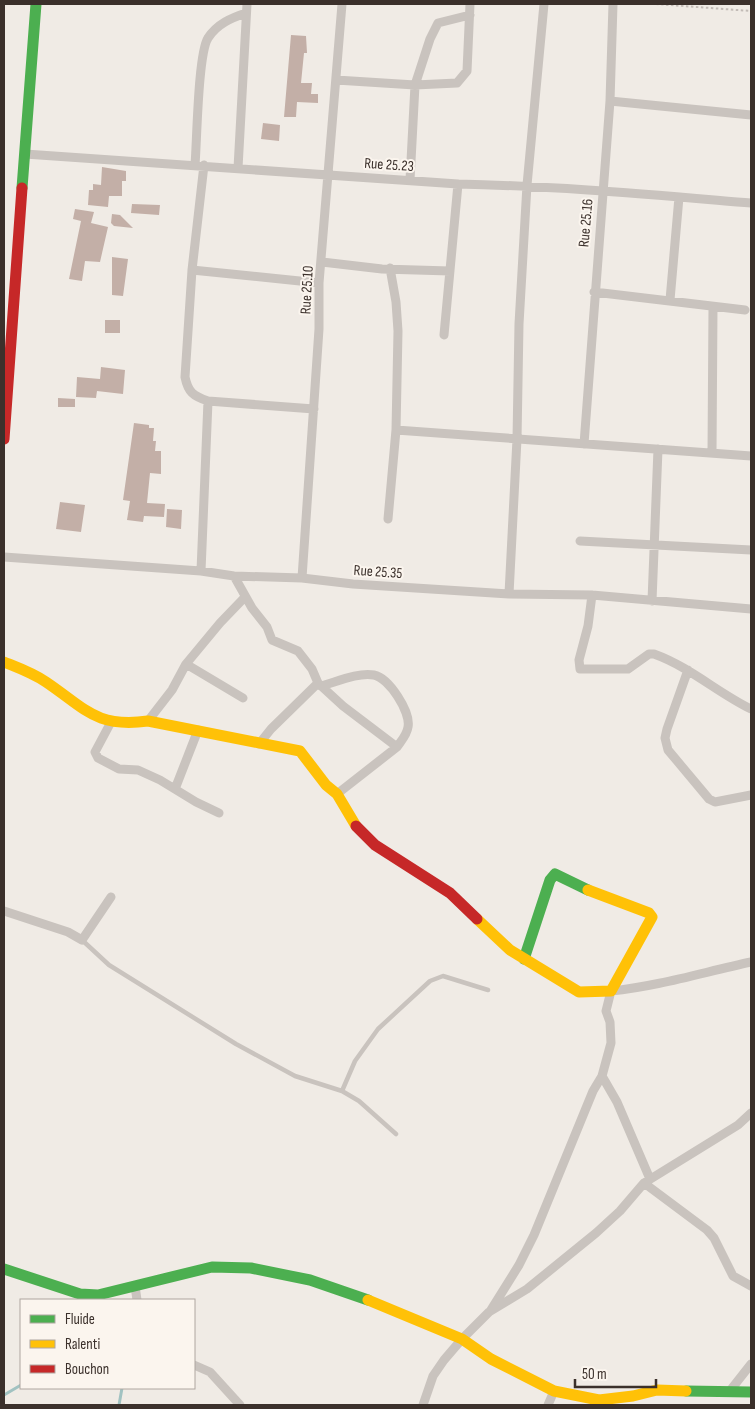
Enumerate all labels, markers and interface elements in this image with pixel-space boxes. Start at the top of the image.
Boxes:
street label: Rue 25.23 [364,154,414,176]
street label: Rue 25.16 [574,198,598,248]
street label: Rue 25.10 [296,265,318,315]
street label: Rue 25.35 [353,561,403,583]
legend [20,1299,195,1389]
text: Fluide [65,1310,95,1329]
text: Ralenti [65,1335,100,1354]
scale bar [575,1356,656,1388]
text: Bouchon [65,1360,109,1379]
text: 50 m [582,1365,607,1384]

